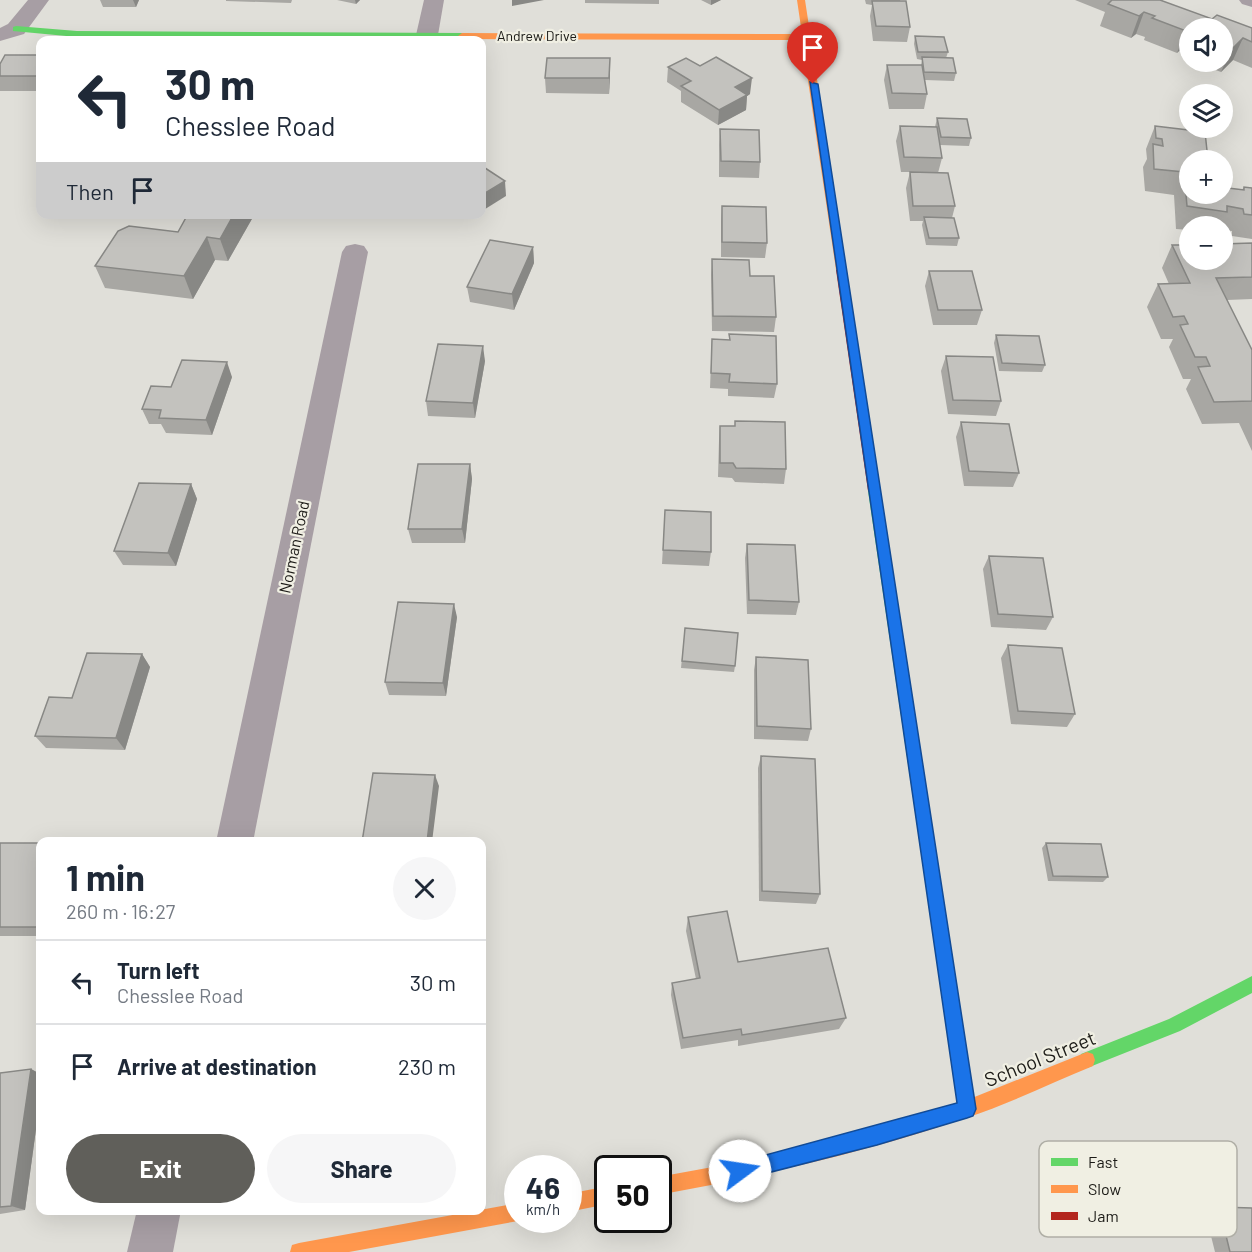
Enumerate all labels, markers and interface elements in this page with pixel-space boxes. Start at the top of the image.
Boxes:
map controls [1179,18,1233,270]
button: sound [1179,18,1233,72]
pin [787,22,838,84]
street label: Andrew Drive [497,27,577,44]
icon: arrive [796,31,829,64]
text: 30 m [165,58,255,108]
icon: left [66,60,144,138]
button: layers [1179,84,1233,138]
text: Chesslee Road [165,109,336,141]
button: + [1179,150,1233,204]
icon: arrive [126,174,159,207]
text: Then [66,178,114,204]
button: − [1179,216,1233,270]
street label: Norman Road [274,499,313,595]
text: 1 min [66,855,145,898]
button: close [393,857,456,920]
text: 260 m · 16:27 [66,899,175,923]
text: Turn left [117,957,200,983]
icon: left [66,966,99,999]
text: 30 m [410,969,456,995]
text: Chesslee Road [117,983,243,1007]
street label: School Street [981,1025,1099,1091]
icon: arrive [66,1050,99,1083]
text: Arrive at destination [117,1053,316,1079]
text: 230 m [398,1053,456,1079]
button: Exit [66,1134,255,1203]
button: Share [267,1134,456,1203]
position arrow [708,1139,772,1203]
legend [1039,1141,1237,1237]
text: Fast [1088,1152,1118,1171]
speed limit sign: 50 [594,1155,672,1233]
text: 46 [526,1169,560,1205]
text: Slow [1088,1179,1121,1198]
text: km/h [526,1200,560,1218]
text: Jam [1088,1206,1119,1225]

